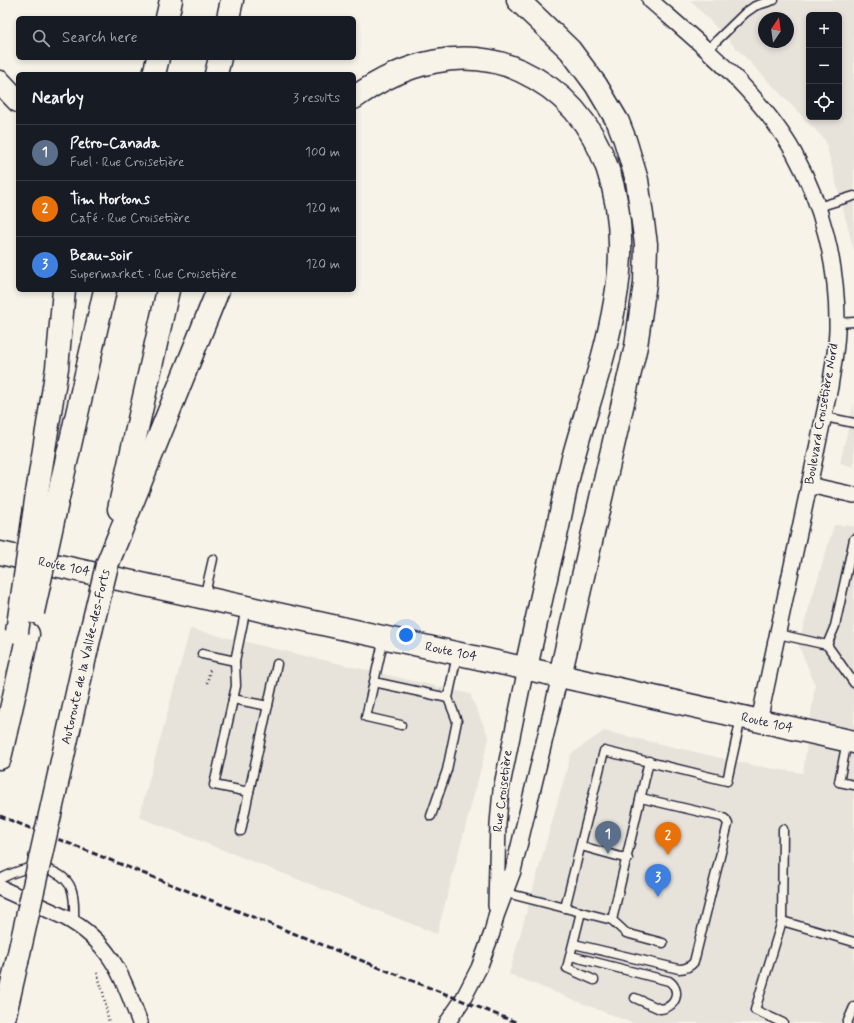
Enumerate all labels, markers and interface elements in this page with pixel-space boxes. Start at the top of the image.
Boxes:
north arrow [758,12,794,48]
map controls [806,12,842,120]
button: + [806,12,842,48]
search box [16,16,356,60]
icon: search [30,27,52,49]
text: Search here [62,28,138,48]
button: − [806,48,842,84]
button: locate [806,84,842,120]
text: Nearby [32,87,84,109]
text: 3 results [293,90,340,107]
text: Petro-Canada [70,134,160,154]
text: 1 [42,144,48,161]
text: 100 m [305,144,340,161]
text: Fuel · Rue Croisetière [70,154,184,171]
text: Tim Hortons [70,190,150,210]
text: 2 [42,200,48,217]
text: 120 m [306,200,340,217]
text: Café · Rue Croisetière [70,210,190,227]
text: Beau-soir [70,246,132,266]
text: 3 [42,256,48,273]
text: 120 m [306,256,340,273]
text: Supermarket · Rue Croisetière [70,266,237,283]
street label: Boulevard Croisetière Nord [801,342,843,486]
street label: Route 104 [36,553,92,581]
street label: Autoroute de la Vallée-des-Forts [58,568,114,746]
your location [396,625,416,645]
street label: Route 104 [423,638,479,666]
street label: Route 104 [739,709,795,737]
street label: Rue Croisetière [490,749,516,833]
pin: 1 [595,821,621,854]
pin: 2 [655,822,681,855]
pin: 3 [645,864,671,897]

